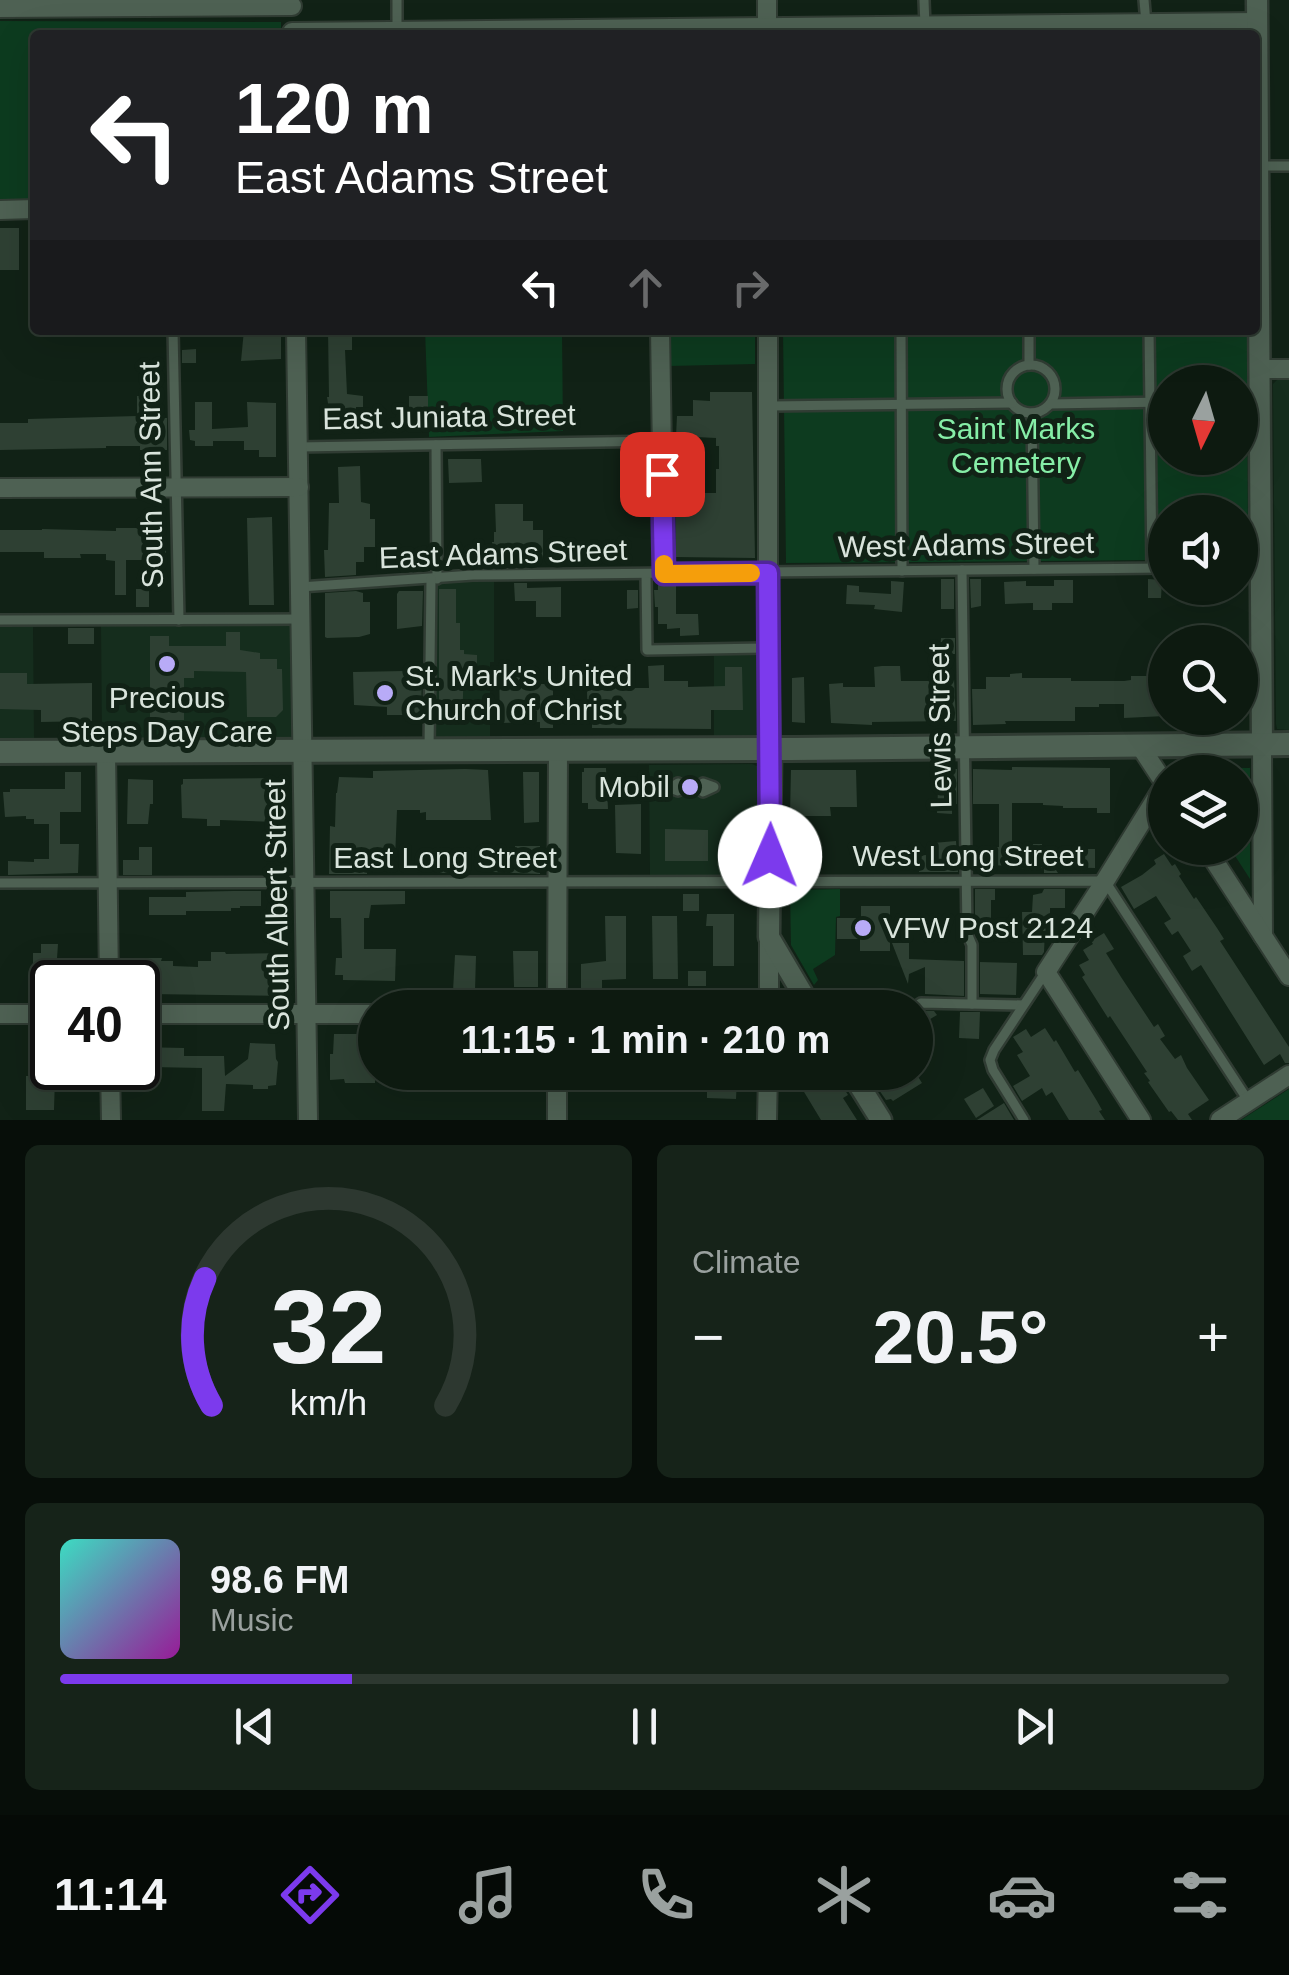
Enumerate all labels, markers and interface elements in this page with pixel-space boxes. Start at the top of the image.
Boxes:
icon: left [70,70,200,200]
text: 120 m [235,70,433,148]
text: East Adams Street [235,152,608,203]
icon: left [513,260,568,315]
icon: ahead [618,260,673,315]
icon: right [723,260,778,315]
street label: South Ann Street [132,361,169,589]
north arrow [1148,365,1258,475]
map controls [1148,365,1258,865]
street label: East Juniata Street [322,398,577,435]
park label: Saint Marks Cemetery [937,412,1095,479]
pin [620,432,705,517]
icon: arrive [635,447,690,502]
button: sound [1148,495,1258,605]
street label: West Adams Street [838,526,1095,563]
street label: East Adams Street [378,533,628,574]
button: search [1148,625,1258,735]
street label: Lewis Street [922,643,957,809]
marker: Precious Steps Day Care [156,653,178,675]
place label: St. Mark's United Church of Christ [405,659,632,726]
place label: Precious Steps Day Care [61,681,273,748]
marker: St. Mark's United Church of Christ [374,682,396,704]
button: layers [1148,755,1258,865]
place label: Mobil [598,770,670,803]
marker: Mobil [679,776,701,798]
street label: South Albert Street [258,778,295,1031]
position arrow [718,804,822,908]
street label: West Long Street [852,839,1084,872]
street label: East Long Street [333,841,557,874]
place label: VFW Post 2124 [883,911,1093,944]
marker: VFW Post 2124 [852,917,874,939]
speed limit sign: 40 [30,960,160,1090]
text: 11:15 · 1 min · 210 m [461,1019,830,1061]
text: Climate [692,1244,800,1280]
text: 32 [271,1269,386,1385]
text: 20.5° [873,1295,1048,1379]
text: − [692,1306,724,1368]
text: + [1197,1306,1229,1368]
text: km/h [290,1383,367,1423]
text: 98.6 FM [210,1559,349,1601]
text: Music [210,1602,294,1638]
icon: previous [227,1699,282,1754]
icon: pause [617,1699,672,1754]
icon: next [1007,1699,1062,1754]
icon: directions [275,1860,345,1930]
icon: music [453,1860,523,1930]
icon: phone [631,1860,701,1930]
icon: climate [809,1860,879,1930]
icon: car [987,1860,1057,1930]
icon: filters [1165,1860,1235,1930]
text: 11:14 [54,1869,167,1920]

